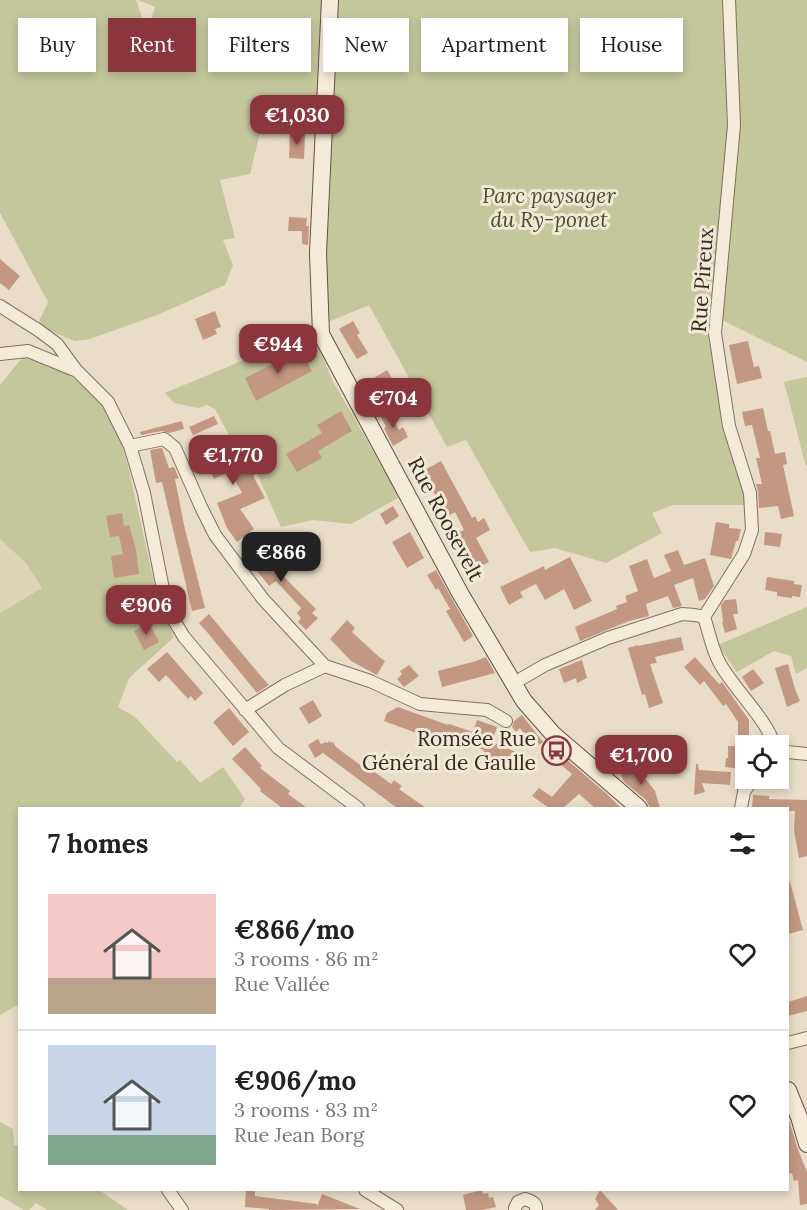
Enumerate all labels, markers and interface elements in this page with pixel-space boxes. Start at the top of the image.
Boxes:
chip: Buy [18,18,96,72]
chip: Rent [108,18,196,72]
chip: Filters [208,18,311,72]
chip: New [323,18,409,72]
chip: Apartment [421,18,568,72]
chip: House [580,18,683,72]
pin: €1,030 [248,95,346,146]
text: €1,030 [264,102,330,127]
park label: Parc paysager du Ry-ponet [482,182,616,233]
street label: Rue Pireux [685,227,719,333]
pin: €944 [242,324,314,375]
text: €944 [253,331,303,356]
pin: €704 [357,378,429,429]
text: €704 [368,385,418,410]
pin: €1,770 [184,435,282,486]
text: €1,770 [203,442,263,467]
street label: Rue Roosevelt [402,452,490,587]
pin: €866 [245,532,317,583]
text: €866 [256,539,306,564]
pin: €906 [110,585,182,636]
text: €906 [120,592,172,617]
place label: Romsée Rue Général de Gaulle [362,725,536,776]
bus stop icon: Romsée Rue Général de Gaulle [541,734,573,766]
pin: €1,700 [592,735,690,786]
map controls [735,735,789,789]
button: locate [735,735,789,789]
text: €1,700 [609,742,673,767]
text: 7 homes [48,827,148,860]
icon: filters [726,827,759,860]
text: €866/mo [234,913,355,946]
icon: home [96,918,168,990]
icon: heart [726,938,759,971]
text: 3 rooms · 86 m² [234,946,379,971]
text: Rue Vallée [234,971,330,996]
text: €906/mo [234,1064,356,1097]
icon: home [96,1069,168,1141]
icon: heart [726,1089,759,1122]
text: 3 rooms · 83 m² [234,1097,378,1122]
text: Rue Jean Borg [234,1122,364,1147]

